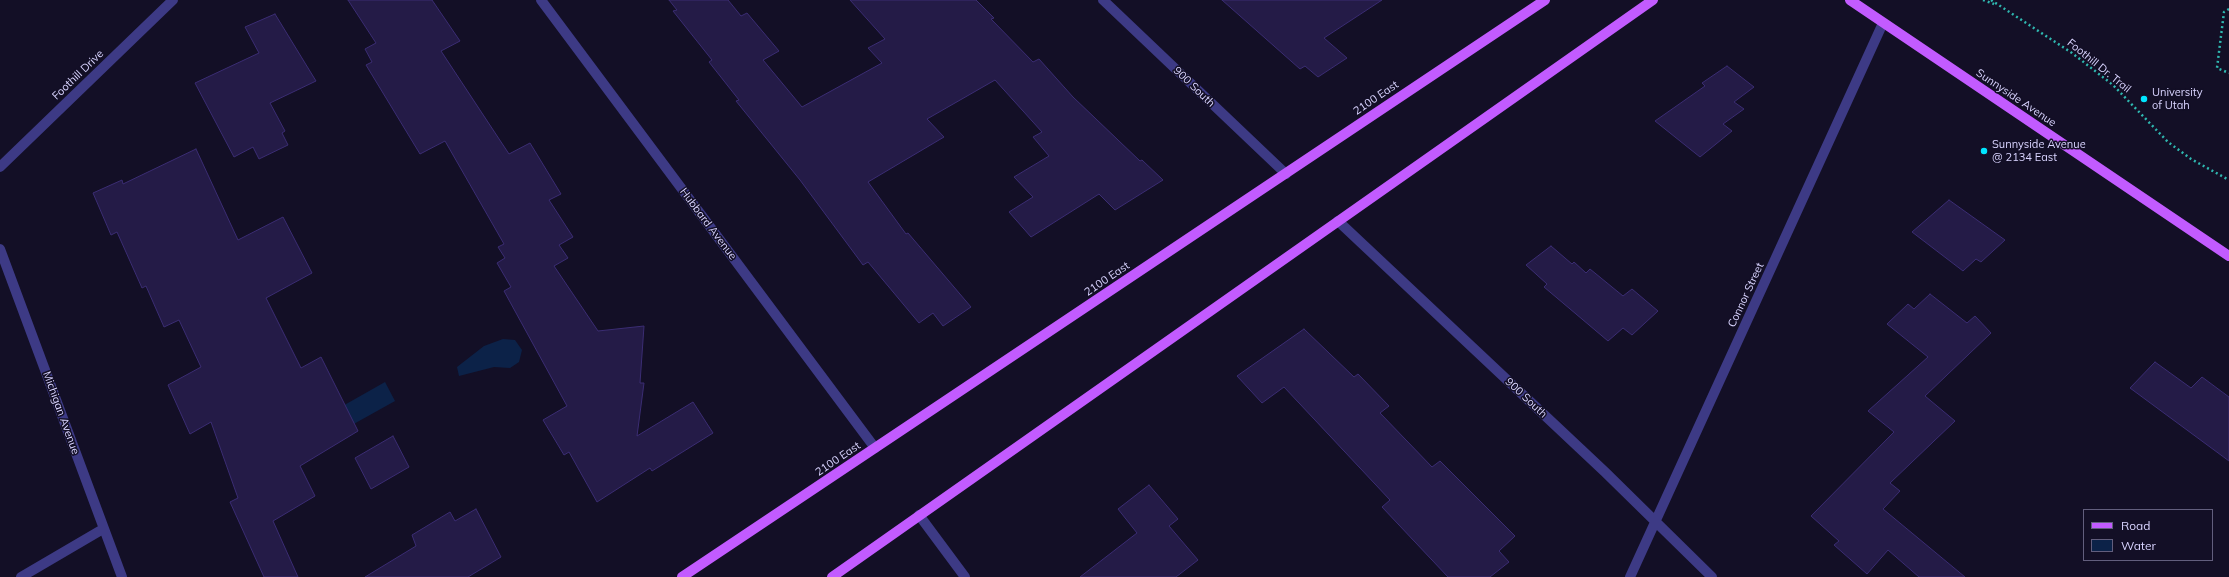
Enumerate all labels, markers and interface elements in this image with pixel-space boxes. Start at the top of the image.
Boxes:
street label: Foothill Dr. Trail [2064,36,2134,96]
street label: Foothill Drive [50,47,106,103]
street label: 900 South [1171,64,1217,110]
street label: Sunnyside Avenue [1974,66,2058,130]
street label: 2100 East [1351,78,1401,118]
place label: University of Utah [2152,86,2203,112]
marker: University of Utah [2139,94,2149,104]
place label: Sunnyside Avenue @ 2134 East [1992,138,2086,164]
marker: Sunnyside Avenue @ 2134 East [1979,146,1989,156]
street label: Hubbard Avenue [677,186,739,262]
street label: 2100 East [1082,259,1132,299]
street label: Connor Street [1725,261,1767,329]
street label: Michigan Avenue [40,370,82,456]
street label: 900 South [1502,375,1550,421]
street label: 2100 East [813,439,863,479]
legend [2083,509,2213,561]
text: Road [2121,518,2150,533]
text: Water [2121,538,2156,553]

